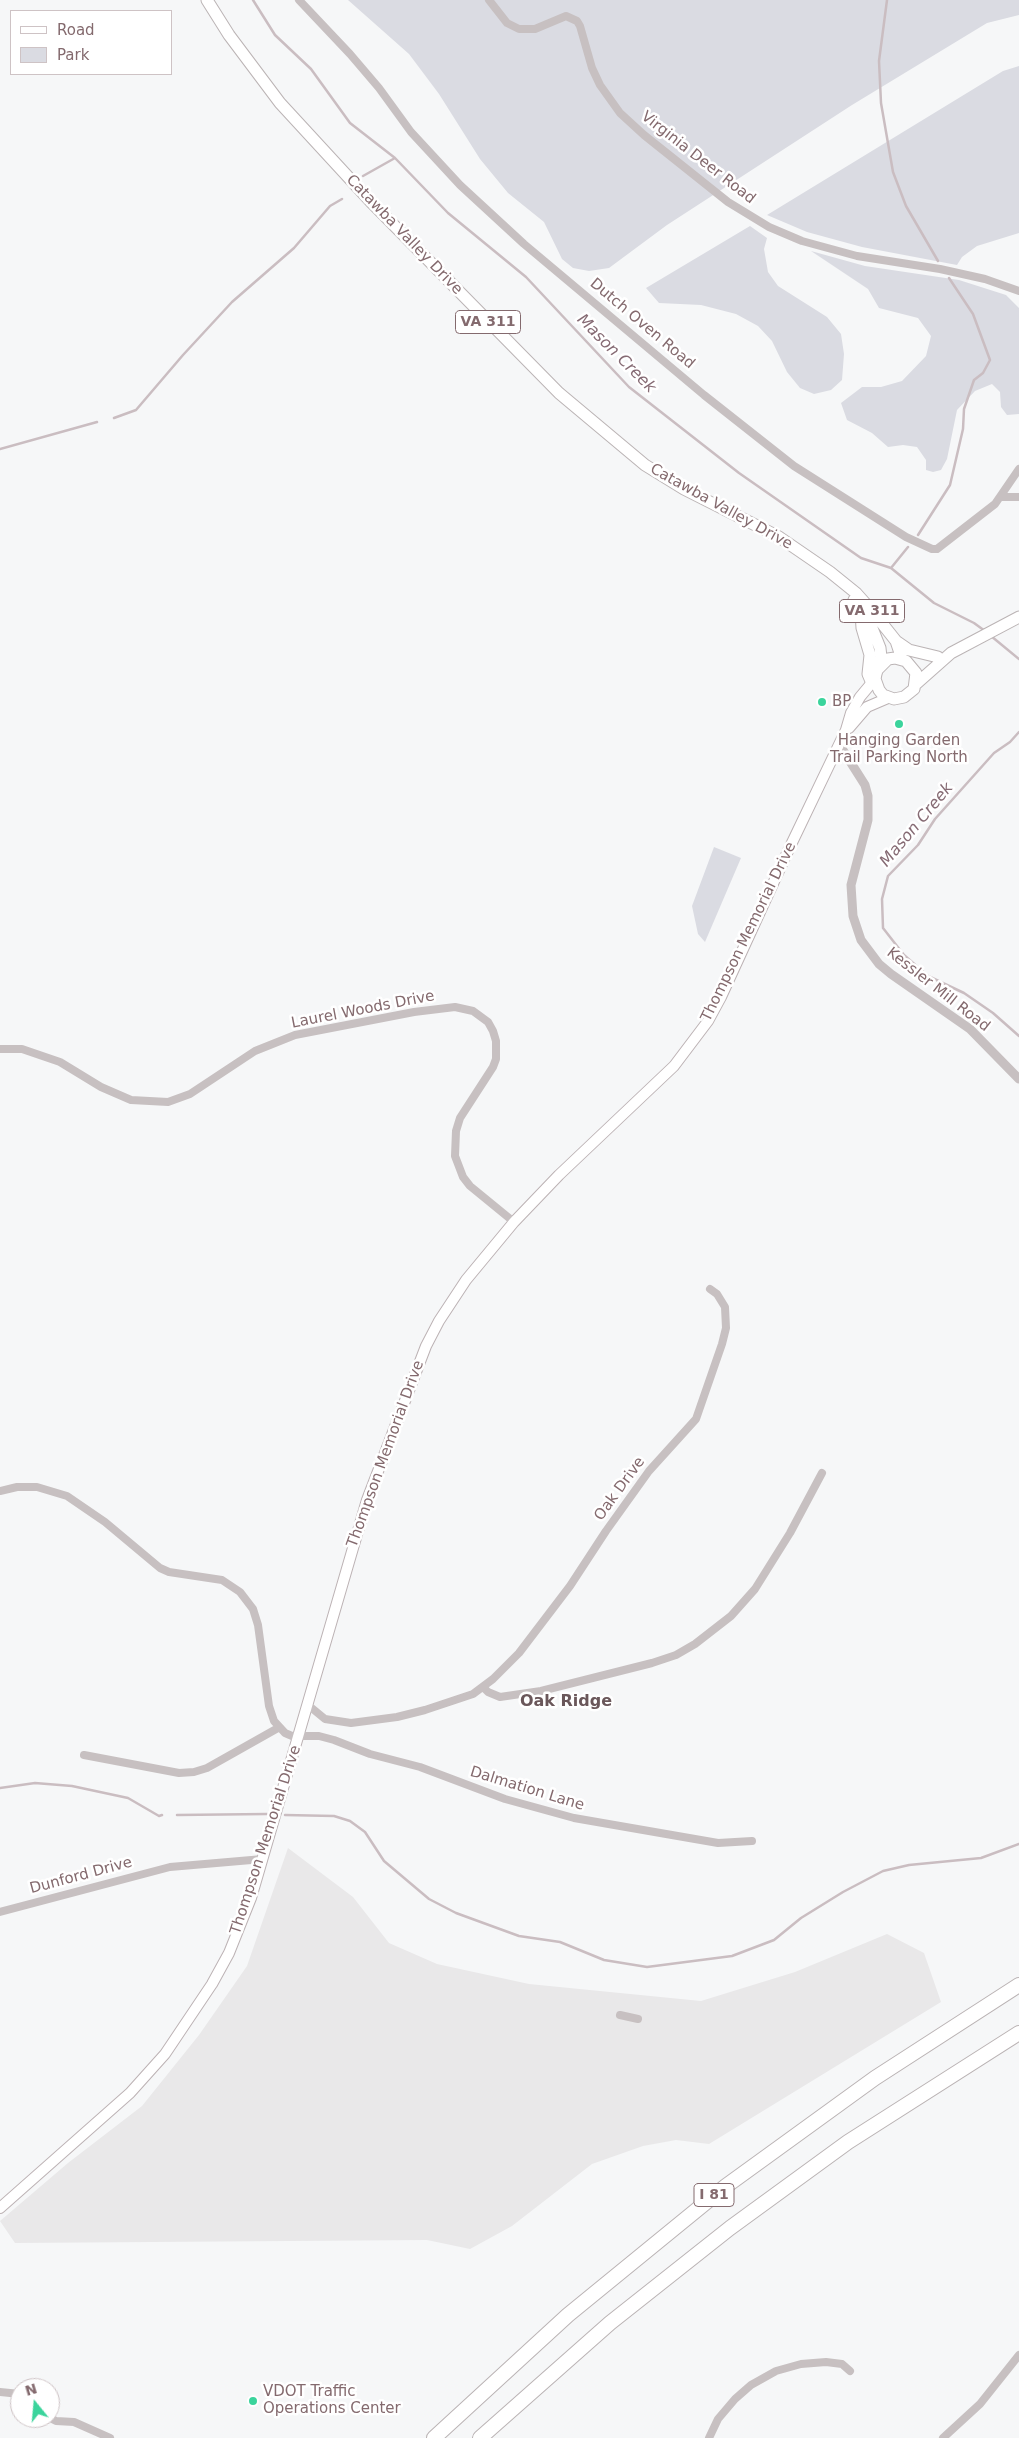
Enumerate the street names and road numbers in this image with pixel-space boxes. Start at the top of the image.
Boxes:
street label: Virginia Deer Road [637,108,759,208]
street label: Catawba Valley Drive [342,171,466,299]
street label: Dutch Oven Road [586,275,698,373]
road number: VA 311 [456,311,520,334]
street label: Catawba Valley Drive [647,460,795,554]
road number: VA 311 [840,600,904,622]
street label: Thompson Memorial Drive [698,839,800,1025]
street label: Kessler Mill Road [883,944,993,1036]
street label: Laurel Woods Drive [290,987,436,1033]
street label: Thompson Memorial Drive [344,1358,428,1550]
street label: Oak Drive [591,1454,649,1524]
street label: Thompson Memorial Drive [227,1743,305,1937]
street label: Dalmation Lane [468,1763,586,1815]
street label: Dunford Drive [28,1854,134,1898]
road number: I 81 [694,2184,734,2206]

